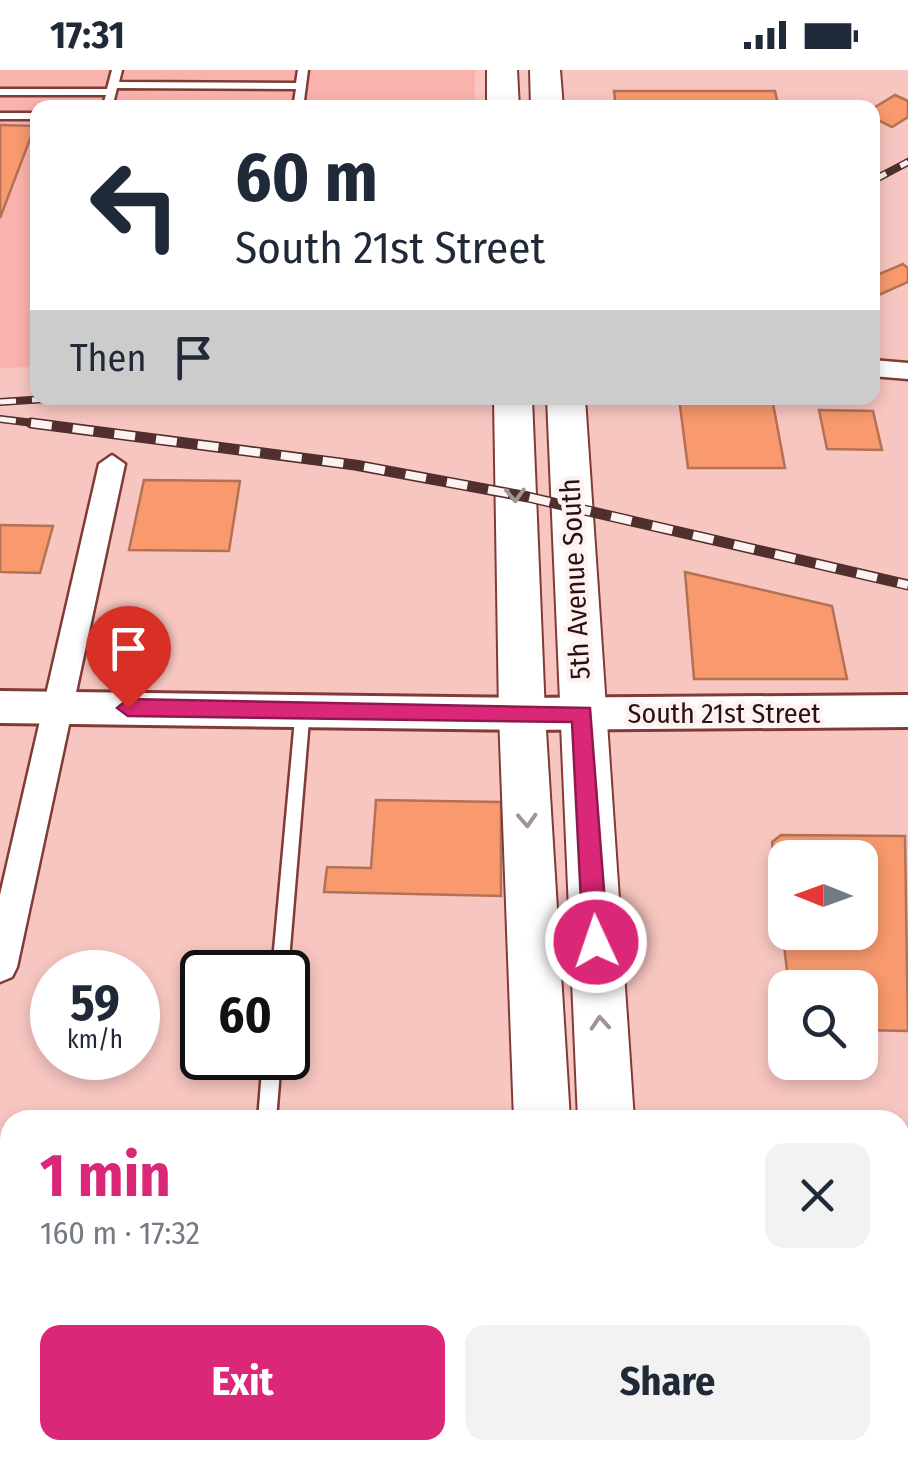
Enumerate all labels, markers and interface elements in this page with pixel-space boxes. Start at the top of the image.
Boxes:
text: 17:31 [50,12,125,58]
text: 60 m [235,136,378,220]
icon: left [70,140,200,270]
text: South 21st Street [235,221,545,275]
icon: arrive [166,330,221,385]
text: Then [70,335,146,381]
street label: 5th Avenue South [553,478,597,680]
one-way arrow [504,487,525,503]
pin [86,606,171,709]
icon: arrive [101,621,156,676]
street label: South 21st Street [628,697,821,730]
one-way arrow [516,812,537,828]
north arrow [768,840,878,950]
map controls [768,840,878,1080]
position arrow [544,890,648,994]
speed limit sign: 60 [180,950,310,1080]
button: search [768,970,878,1080]
text: 59 [70,973,120,1033]
one-way arrow [590,1014,611,1030]
text: km/h [67,1025,123,1055]
text: 1 min [40,1140,171,1212]
button: close [765,1143,870,1248]
text: 160 m · 17:32 [40,1214,200,1252]
button: Exit [40,1325,445,1440]
button: Share [465,1325,870,1440]

